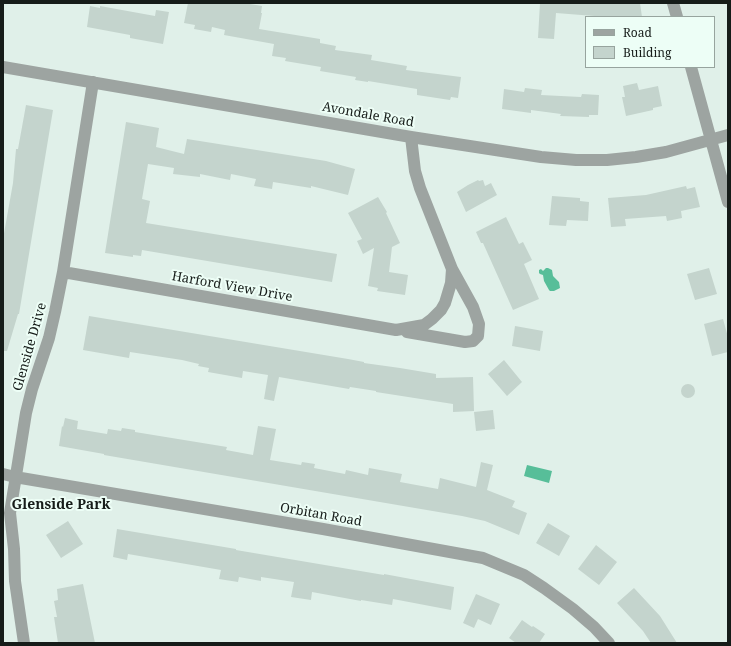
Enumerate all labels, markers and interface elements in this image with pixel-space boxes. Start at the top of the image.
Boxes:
legend [585,16,715,68]
text: Road [623,24,652,41]
text: Building [623,44,671,61]
street label: Avondale Road [321,99,415,131]
street label: Harford View Drive [170,269,294,305]
street label: Glenside Drive [10,301,50,393]
district label: Glenside Park [11,497,111,513]
street label: Orbitan Road [279,500,363,530]

